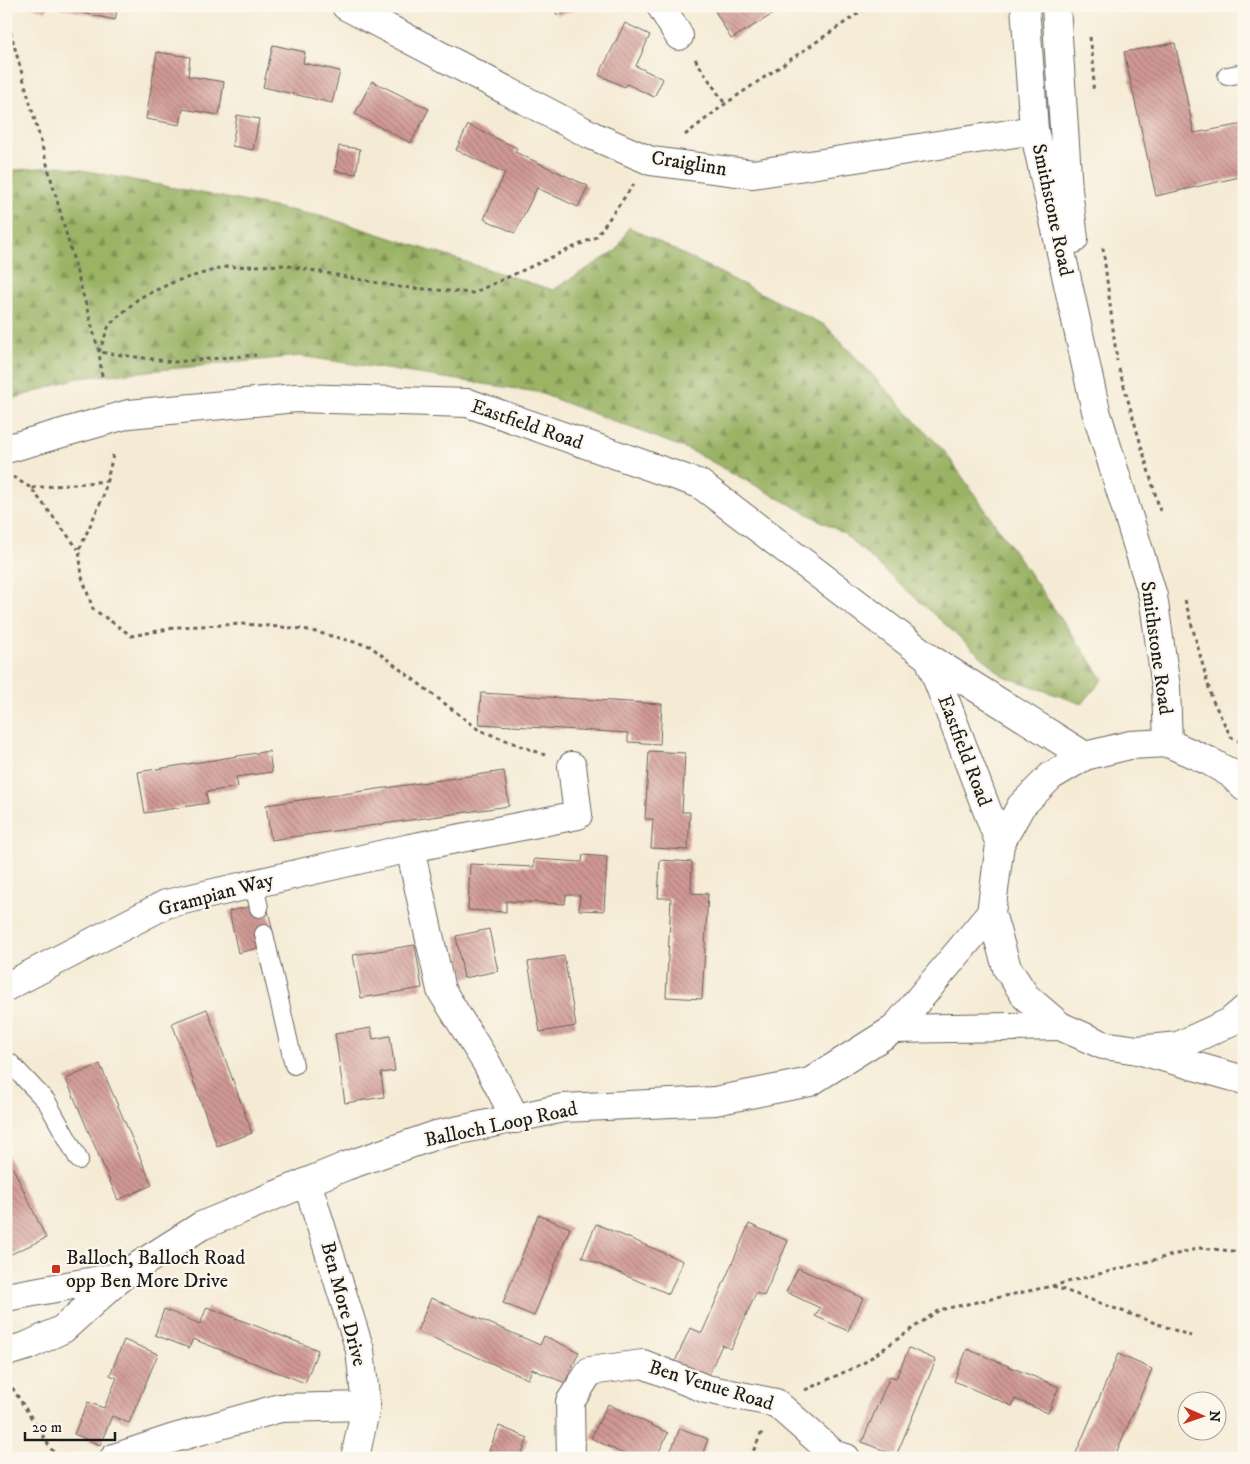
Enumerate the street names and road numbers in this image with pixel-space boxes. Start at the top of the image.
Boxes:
street label: Smithstone Road [1026,142,1078,278]
street label: Craiglinn [649,146,729,182]
street label: Eastfield Road [468,394,586,456]
street label: Smithstone Road [1134,580,1178,716]
street label: Eastfield Road [931,692,997,810]
street label: Grampian Way [156,867,277,922]
street label: Balloch Loop Road [422,1097,580,1153]
street label: Ben More Drive [314,1239,372,1369]
street label: Ben Venue Road [645,1355,777,1417]

